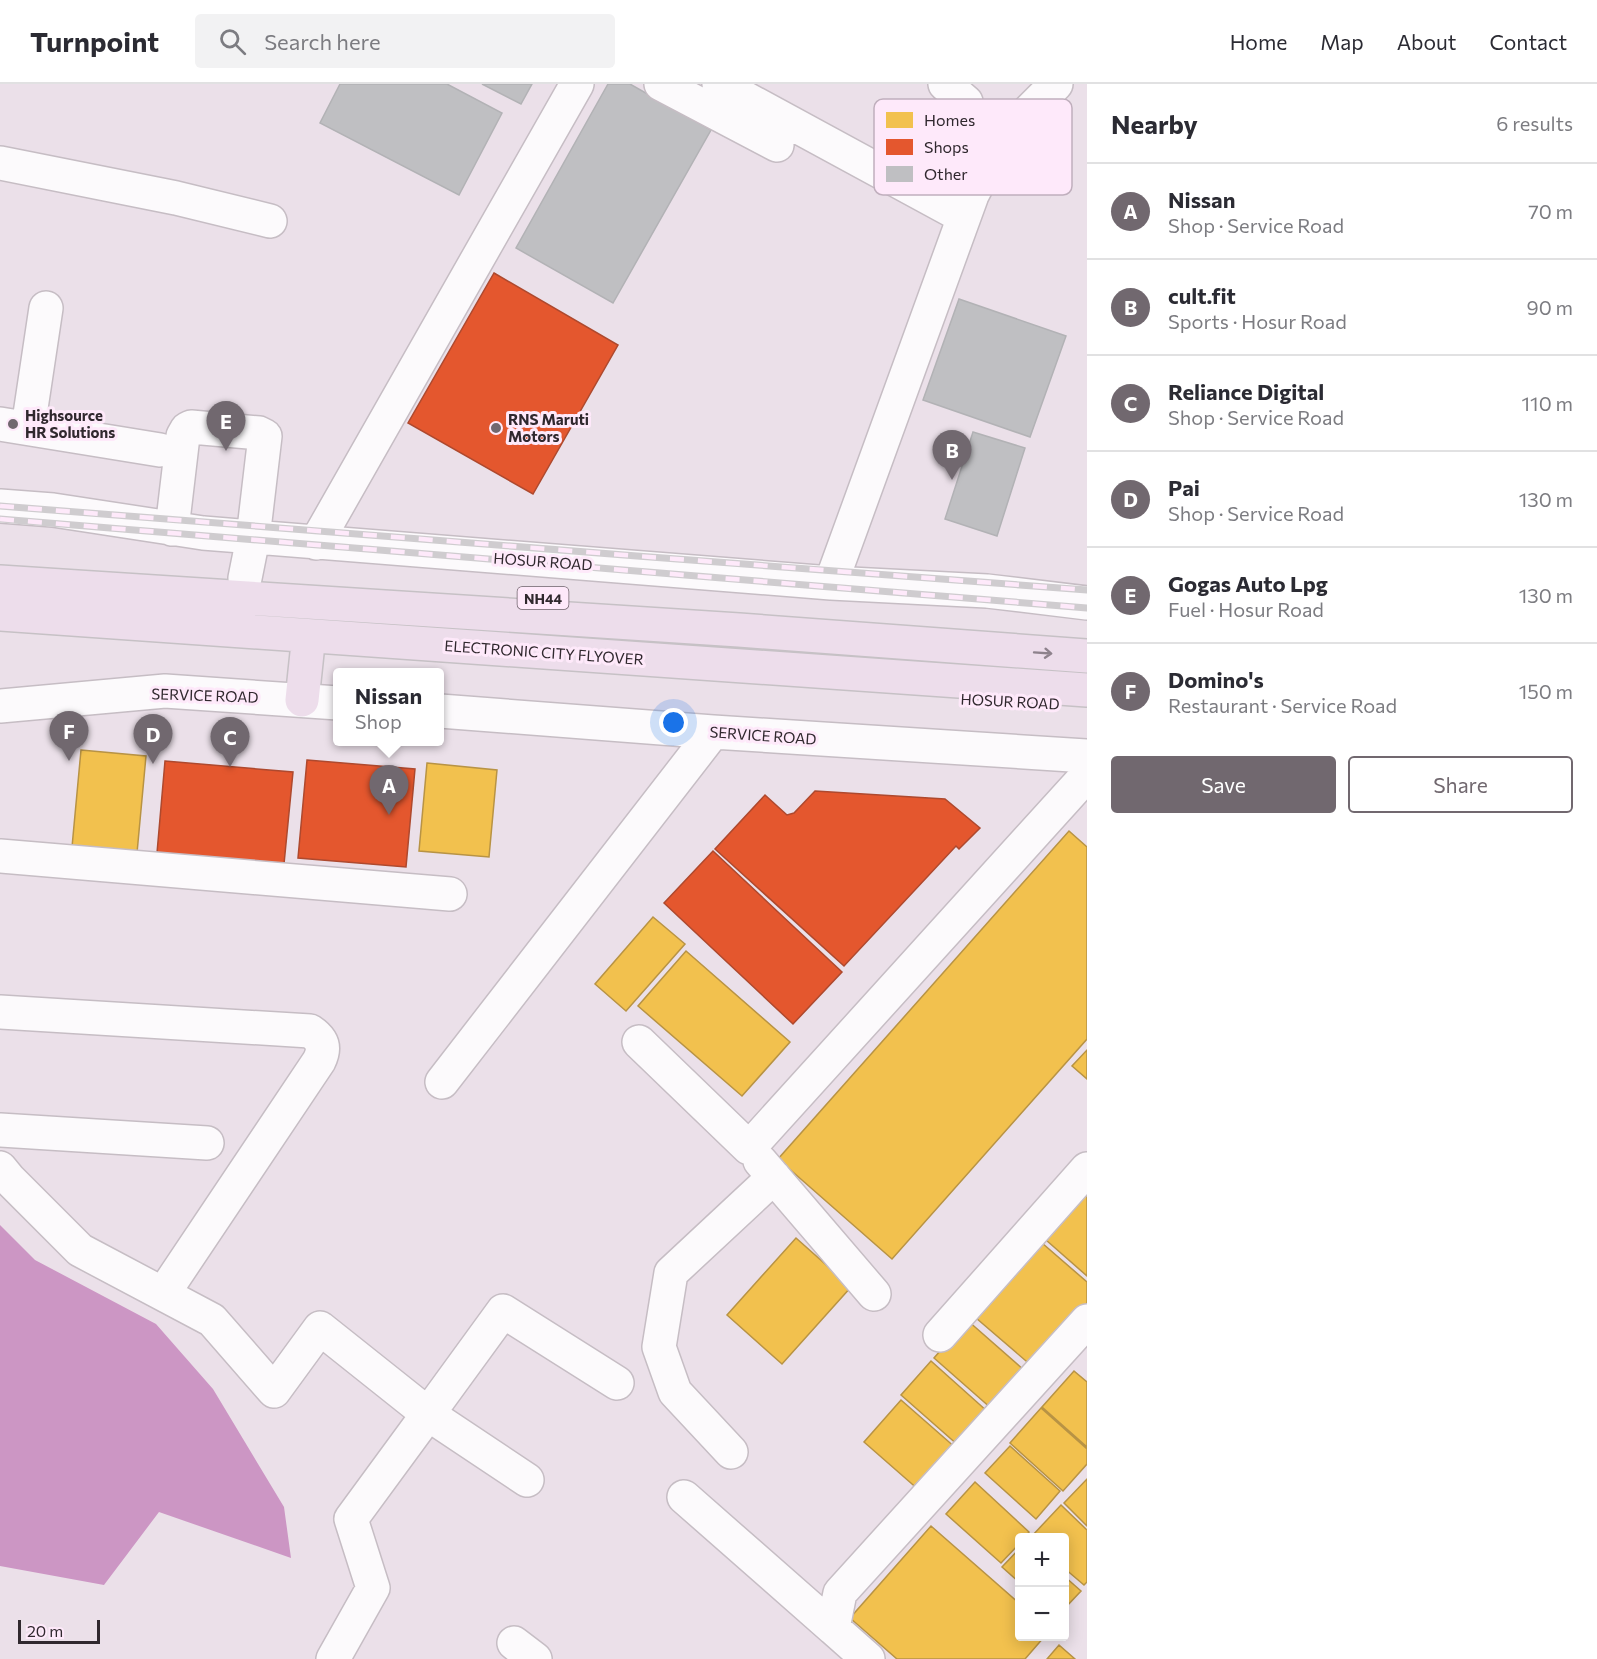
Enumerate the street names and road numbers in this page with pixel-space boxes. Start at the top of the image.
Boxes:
street label: HOSUR ROAD [493,549,593,573]
road number: NH44 [518,587,568,609]
street label: ELECTRONIC CITY FLYOVER [444,636,644,668]
street label: SERVICE ROAD [151,684,259,706]
street label: HOSUR ROAD [960,689,1060,713]
street label: SERVICE ROAD [709,722,817,748]

